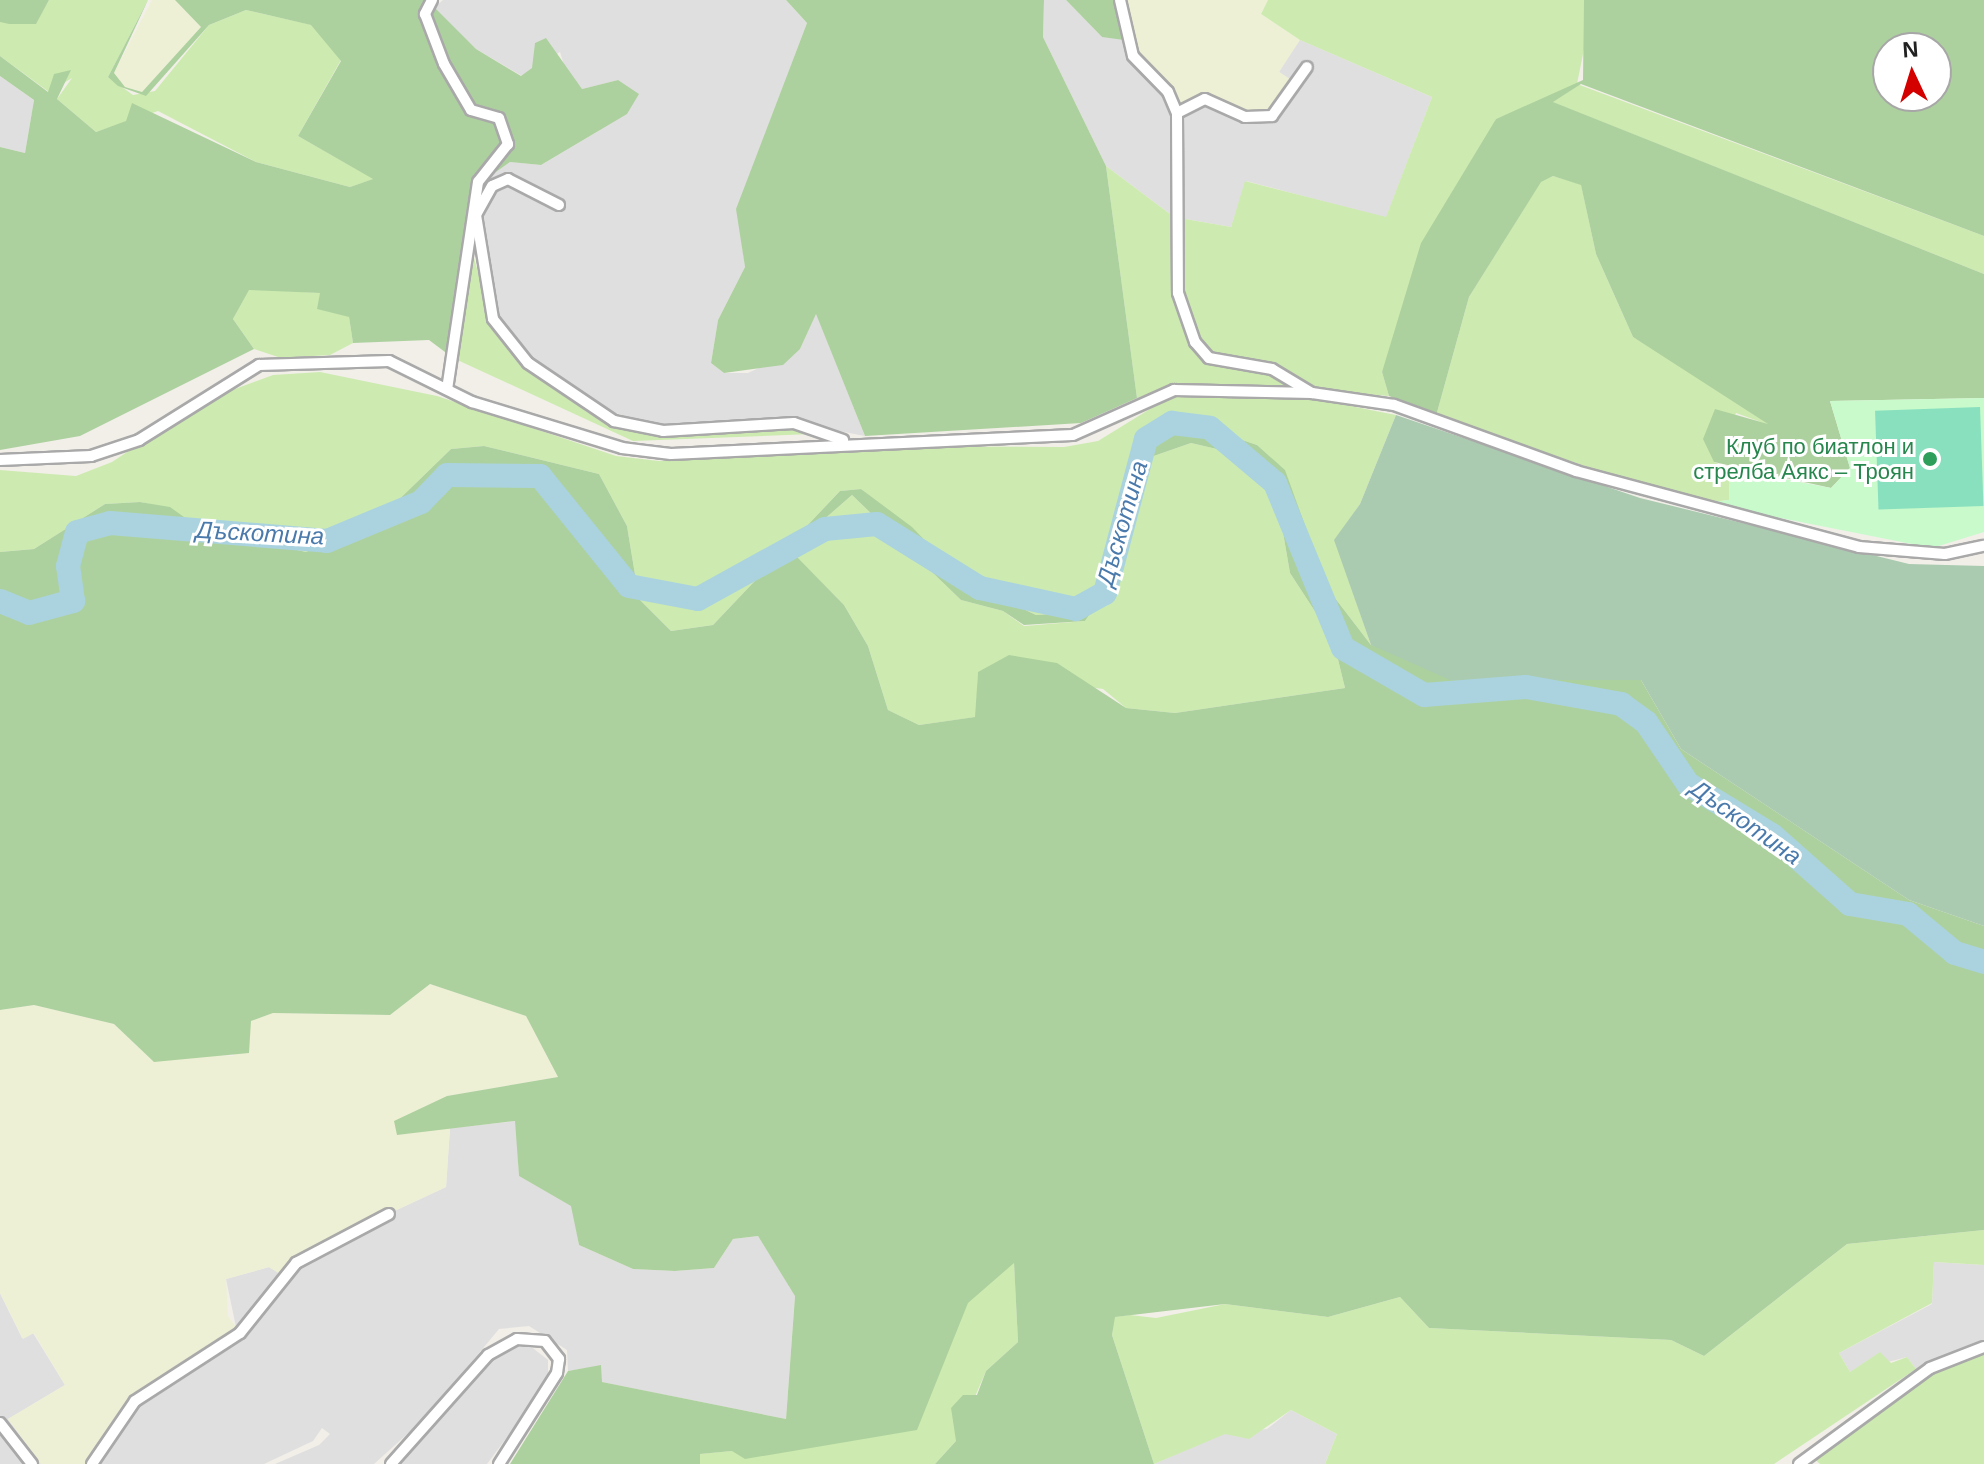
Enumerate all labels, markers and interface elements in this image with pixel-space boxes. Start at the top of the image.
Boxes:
north arrow [1872,32,1952,112]
text: N [1902,37,1919,63]
place label: Клуб по биатлон и стрелба Аякс – Троян [1693,433,1914,484]
marker: Клуб по биатлон и стрелба Аякс – Троян [1921,450,1939,468]
water label: Дъскотина [1090,457,1154,589]
water label: Дъскотина [195,515,325,551]
water label: Дъскотина [1685,773,1807,871]

